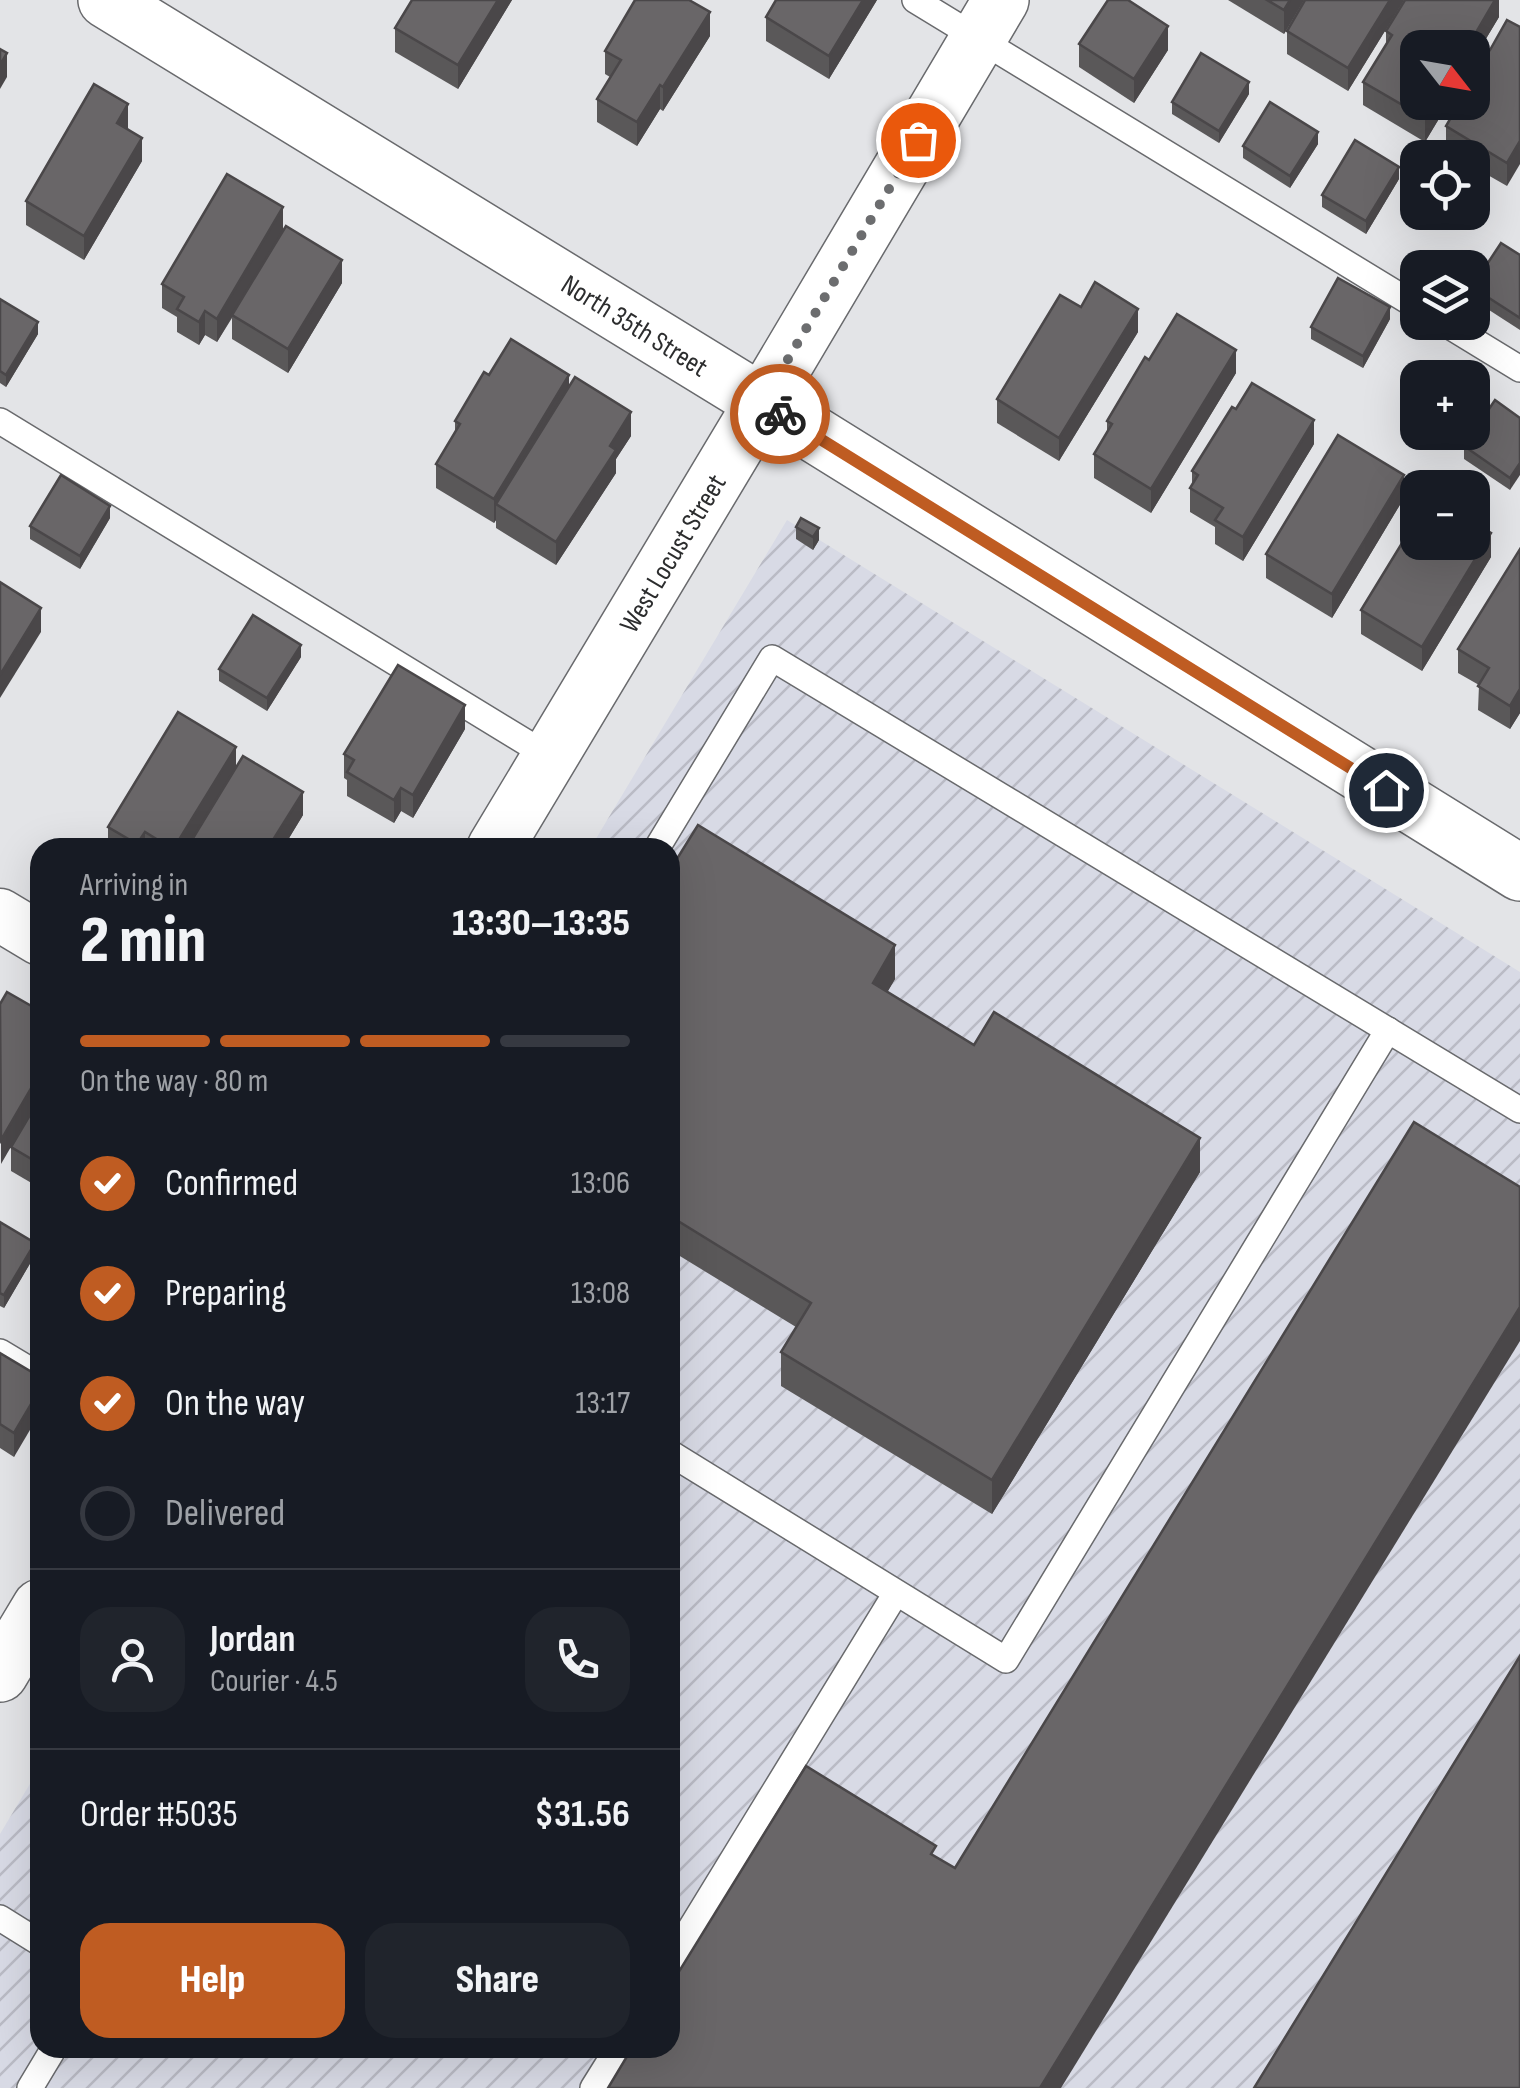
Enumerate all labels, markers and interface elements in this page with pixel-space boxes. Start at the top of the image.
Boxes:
north arrow [1400,30,1490,120]
map controls [1400,30,1490,560]
pin [876,98,961,183]
icon: bag [891,113,946,168]
button: locate [1400,140,1490,230]
button: layers [1400,250,1490,340]
street label: North 35th Street [555,268,713,384]
button: + [1400,360,1490,450]
courier [730,364,830,464]
icon: bike [753,387,808,442]
street label: West Locust Street [613,469,733,639]
button: − [1400,470,1490,560]
pin [1344,748,1429,833]
icon: home [1359,763,1414,818]
text: Arriving in [80,866,188,905]
text: 13:30–13:35 [452,901,630,946]
text: 2 min [80,903,206,981]
text: On the way · 80 m [80,1062,268,1101]
icon: check [80,1156,135,1211]
text: Confirmed [165,1161,298,1206]
text: 13:06 [571,1164,630,1203]
icon: check [80,1266,135,1321]
text: Preparing [165,1271,286,1316]
text: 13:08 [571,1274,630,1313]
icon: check [80,1376,135,1431]
text: On the way [165,1381,305,1426]
text: 13:17 [575,1384,630,1423]
text: Delivered [165,1491,285,1536]
button: person [80,1607,185,1712]
button: phone [525,1607,630,1712]
text: Jordan [210,1617,295,1662]
text: Courier · 4.5 [210,1662,338,1701]
text: Order #5035 [80,1792,238,1837]
text: $31.56 [534,1792,630,1837]
button: Help [80,1923,345,2038]
button: Share [365,1923,630,2038]

